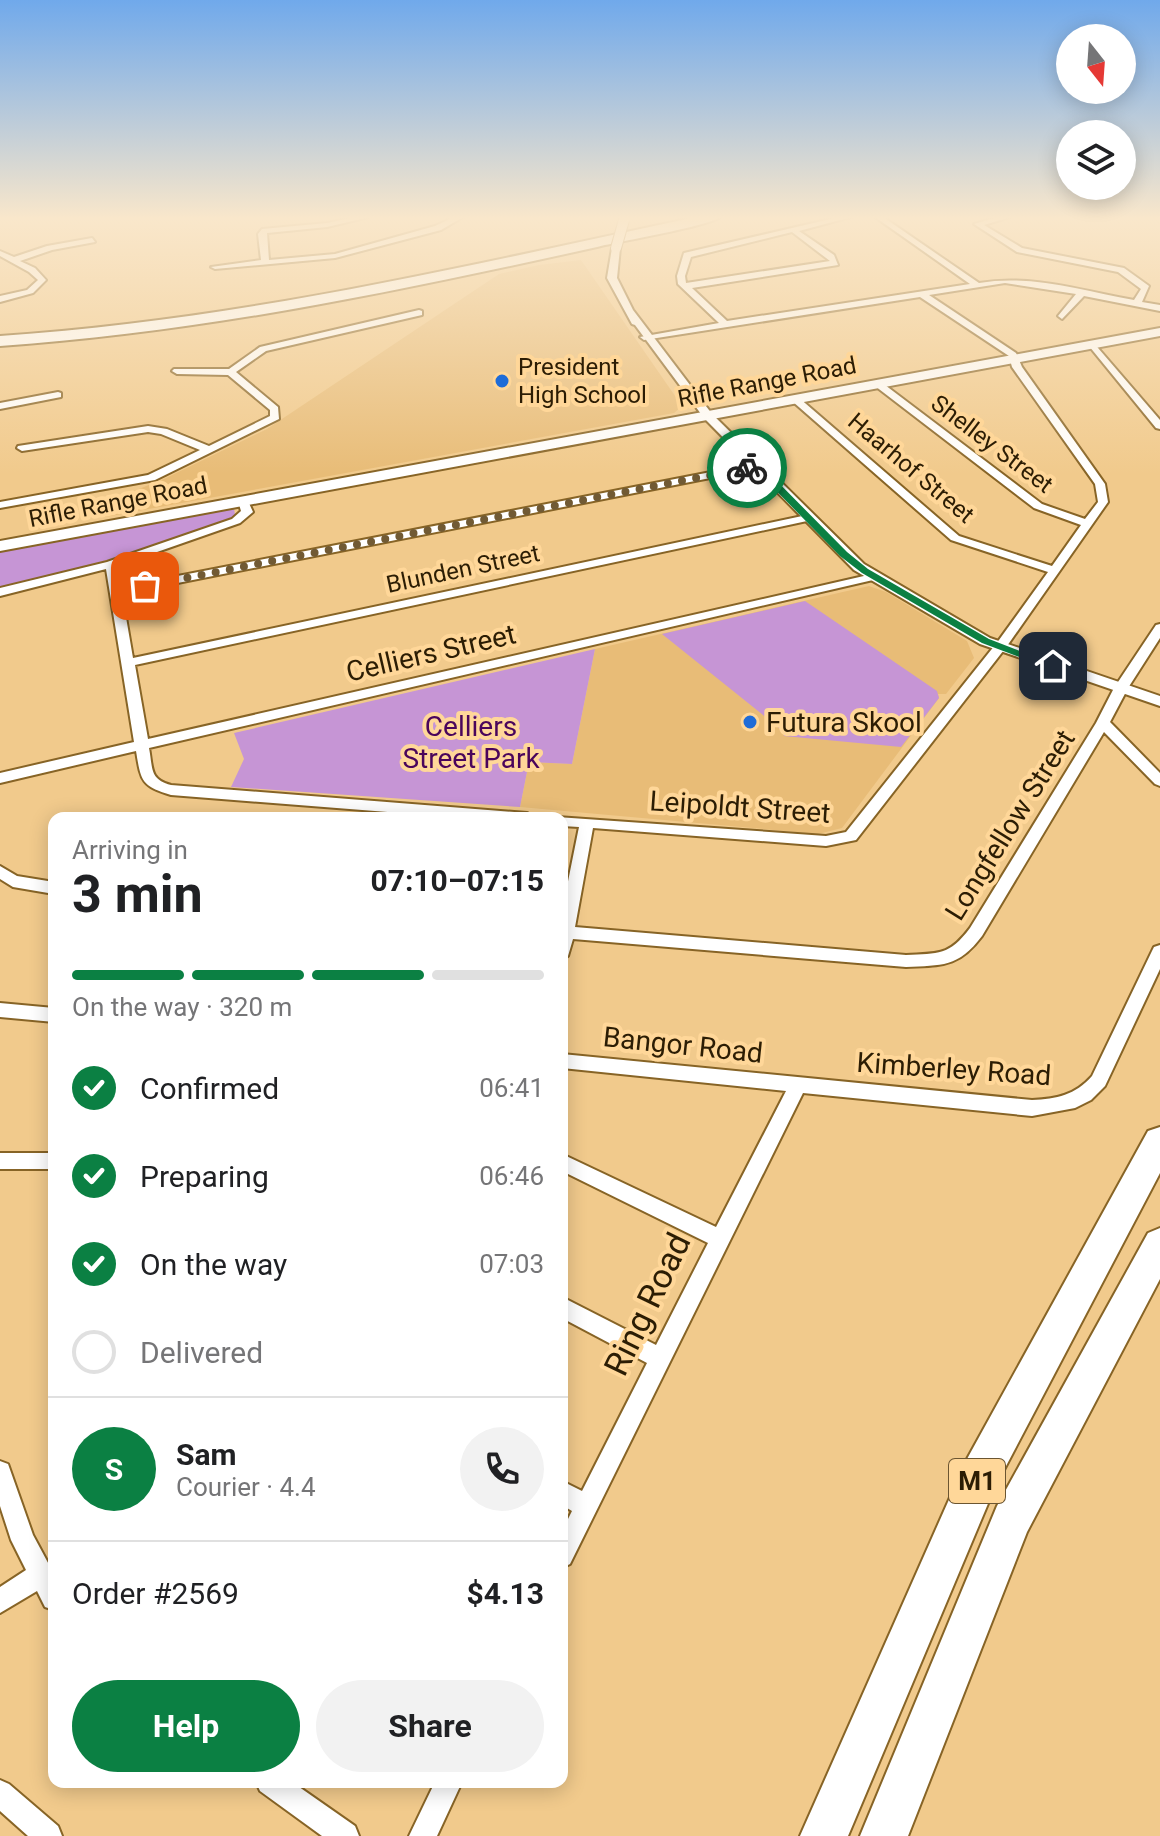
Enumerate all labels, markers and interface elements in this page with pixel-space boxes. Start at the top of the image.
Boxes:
north arrow [1056,24,1136,104]
map controls [1056,24,1136,200]
button: layers [1056,120,1136,200]
street label: Rifle Range Road [675,351,859,413]
place label: President High School [518,353,647,409]
marker: President High School [493,372,511,390]
street label: Shelley Street [926,389,1058,499]
street label: Haarhof Street [842,407,980,529]
courier [707,428,787,508]
icon: bike [725,446,769,490]
street label: Rifle Range Road [26,471,210,533]
street label: Blunden Street [384,539,542,599]
pin [111,552,179,620]
icon: bag [123,564,167,608]
street label: Celliers Street [343,617,519,689]
pin [1019,632,1087,700]
icon: home [1031,644,1075,688]
place label: Futura Skool [766,706,922,739]
park label: Celliers Street Park [402,710,540,775]
marker: Futura Skool [741,713,759,731]
street label: Longfellow Street [938,724,1082,926]
street label: Leipoldt Street [649,784,831,830]
text: Arriving in [72,835,188,865]
text: 07:10–07:15 [370,863,544,898]
text: 3 min [72,864,203,925]
text: On the way · 320 m [72,992,292,1022]
street label: Bangor Road [601,1020,765,1070]
street label: Kimberley Road [856,1046,1052,1092]
icon: check [72,1066,116,1110]
text: Confirmed [140,1071,279,1106]
text: 06:41 [479,1073,544,1103]
icon: check [72,1154,116,1198]
text: Preparing [140,1159,269,1194]
text: 06:46 [479,1161,544,1191]
street label: Ring Road [595,1226,699,1382]
icon: check [72,1242,116,1286]
text: On the way [140,1247,287,1282]
text: 07:03 [479,1249,544,1279]
text: Delivered [140,1335,263,1370]
button: phone [460,1427,544,1511]
text: Sam [176,1437,237,1472]
text: S [105,1452,123,1487]
road number: M1 [949,1459,1005,1503]
text: Courier · 4.4 [176,1472,316,1502]
text: Order #2569 [72,1576,239,1611]
text: $4.13 [466,1576,544,1611]
button: Help [72,1680,300,1772]
button: Share [316,1680,544,1772]

